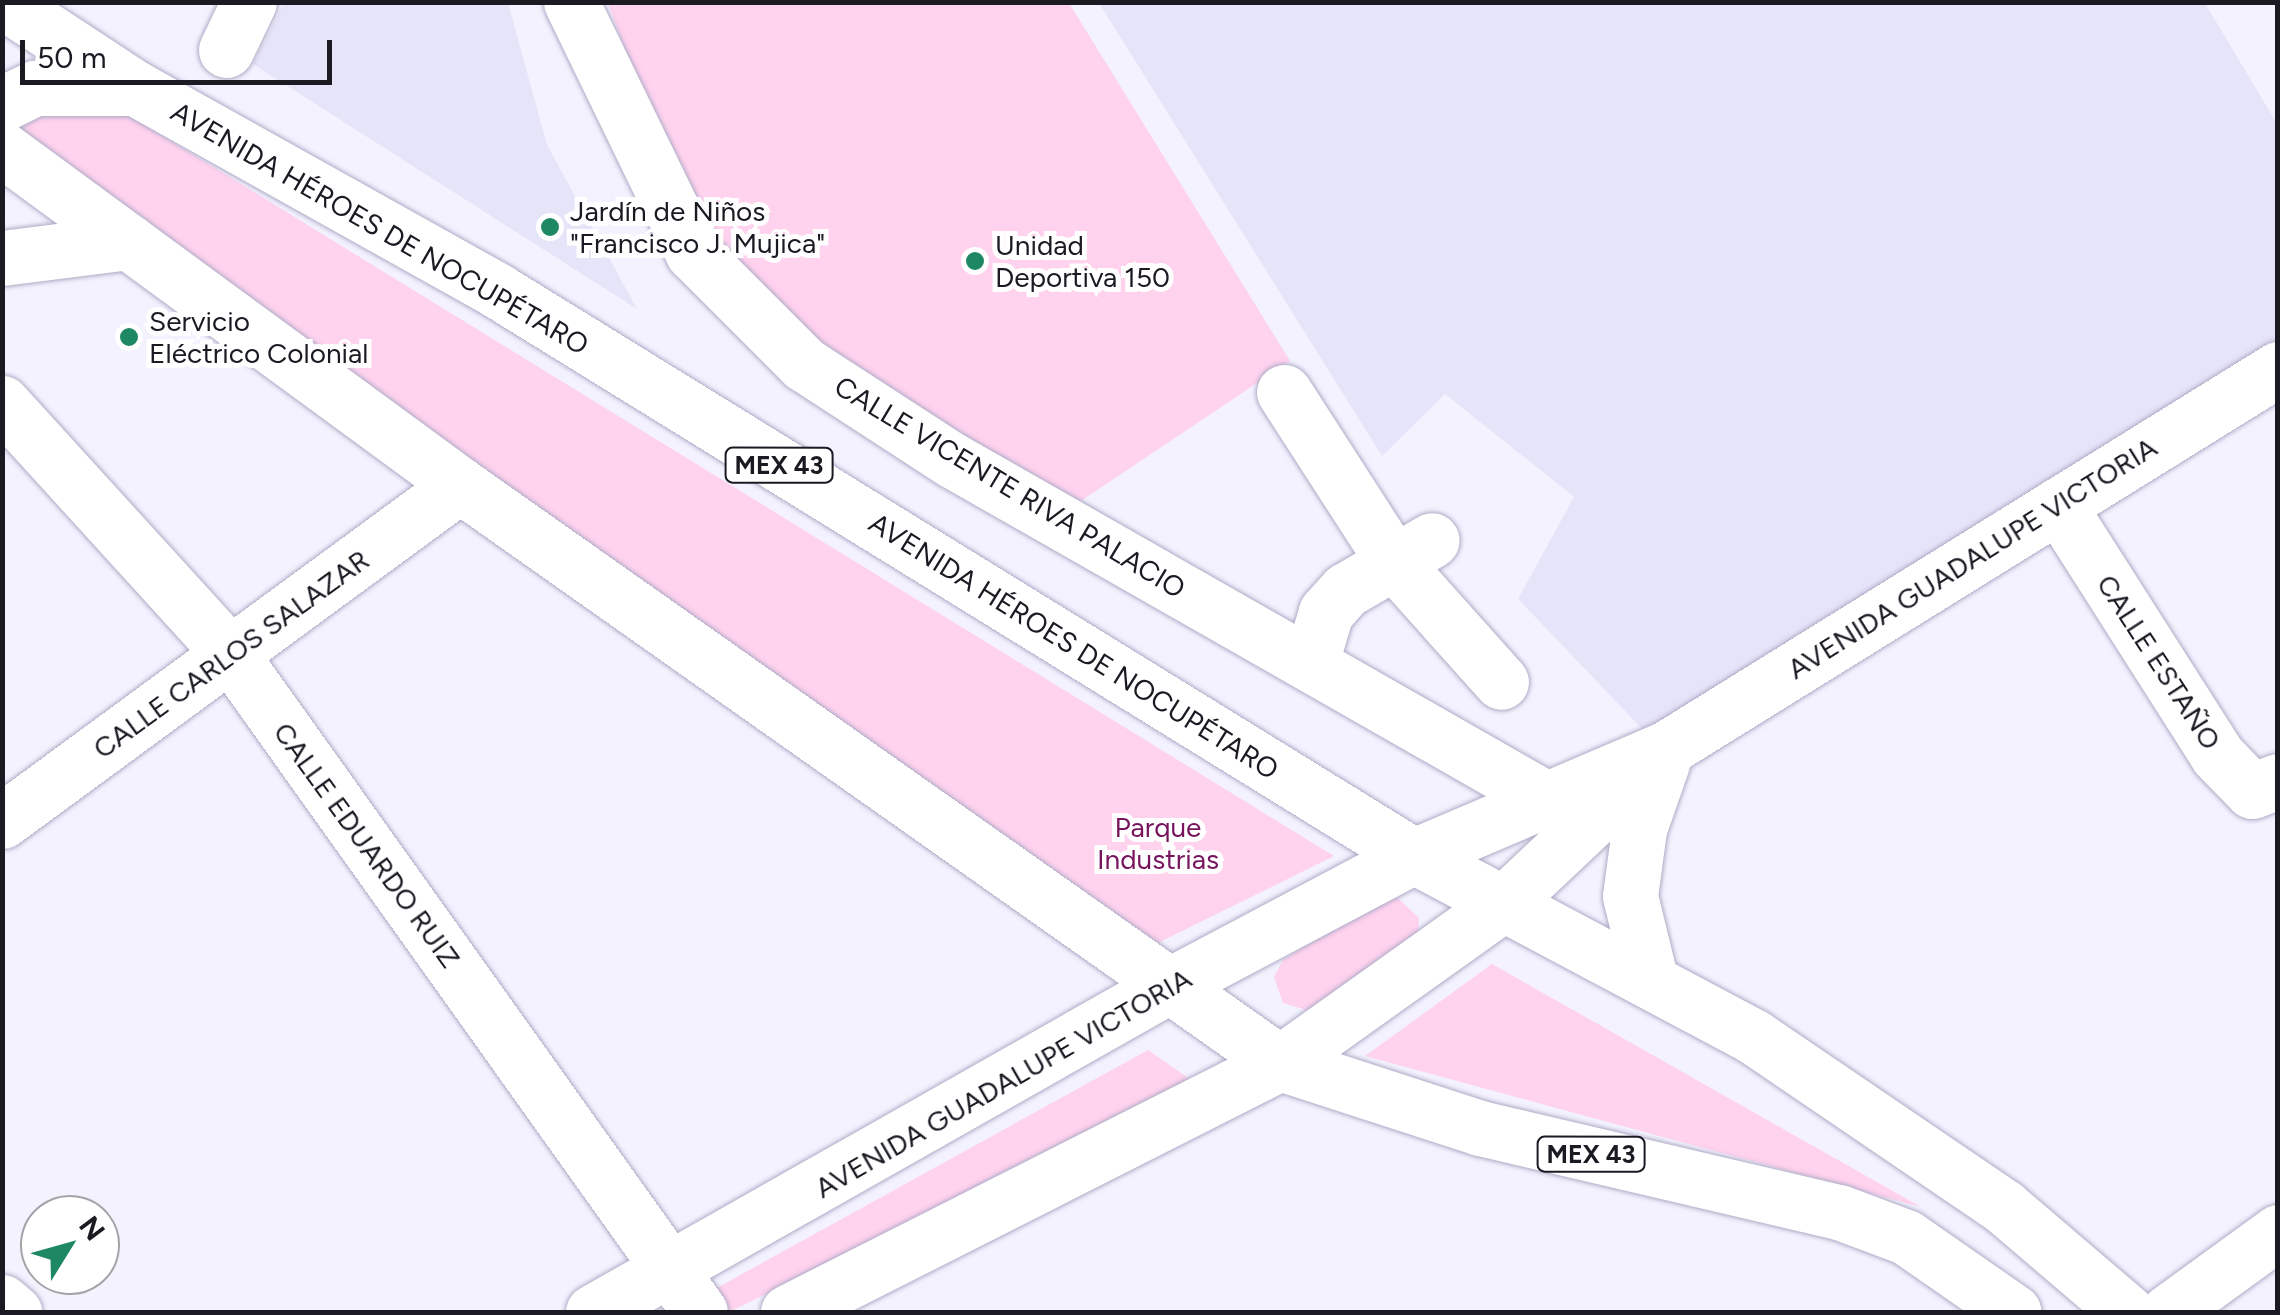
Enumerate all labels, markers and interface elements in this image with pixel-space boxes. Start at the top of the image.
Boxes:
scale bar [25,20,338,82]
text: 50 m [37,39,106,76]
street label: AVENIDA HÉROES DE NOCUPÉTARO [165,94,595,362]
place label: Jardín de Niños "Francisco J. Mujica" [570,194,825,260]
marker: Jardín de Niños "Francisco J. Mujica" [539,216,561,238]
place label: Unidad Deportiva 150 [995,228,1170,294]
marker: Unidad Deportiva 150 [964,250,986,272]
place label: Servicio Eléctrico Colonial [149,304,368,370]
marker: Servicio Eléctrico Colonial [118,326,140,348]
street label: CALLE VICENTE RIVA PALACIO [829,369,1191,605]
street label: AVENIDA GUADALUPE VICTORIA [1781,430,2163,686]
road number: MEX 43 [724,445,834,485]
street label: AVENIDA HÉROES DE NOCUPÉTARO [863,506,1285,786]
street label: CALLE CARLOS SALAZAR [87,543,375,765]
street label: CALLE ESTAÑO [2090,568,2228,756]
street label: CALLE EDUARDO RUIZ [267,716,467,974]
park label: Parque Industrias [1097,810,1219,876]
street label: AVENIDA GUADALUPE VICTORIA [809,961,1197,1205]
road number: MEX 43 [1536,1134,1646,1174]
north arrow [20,1195,120,1295]
text: N [72,1209,112,1247]

